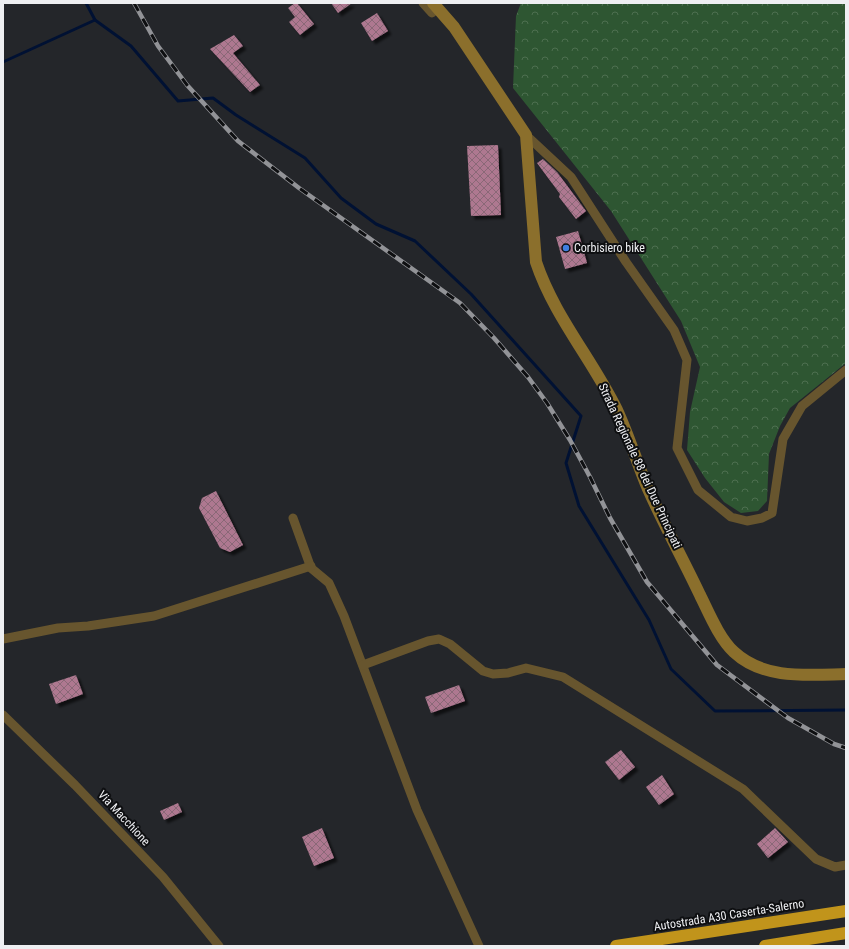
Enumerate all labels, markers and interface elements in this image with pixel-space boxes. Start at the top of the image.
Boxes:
place label: Corbisiero bike [574,241,645,255]
marker: Corbisiero bike [561,243,571,253]
street label: Strada Regionale 88 dei Due Principati [595,381,685,551]
street label: Via Macchione [95,788,153,849]
street label: Autostrada A30 Caserta-Salerno [653,896,805,934]

